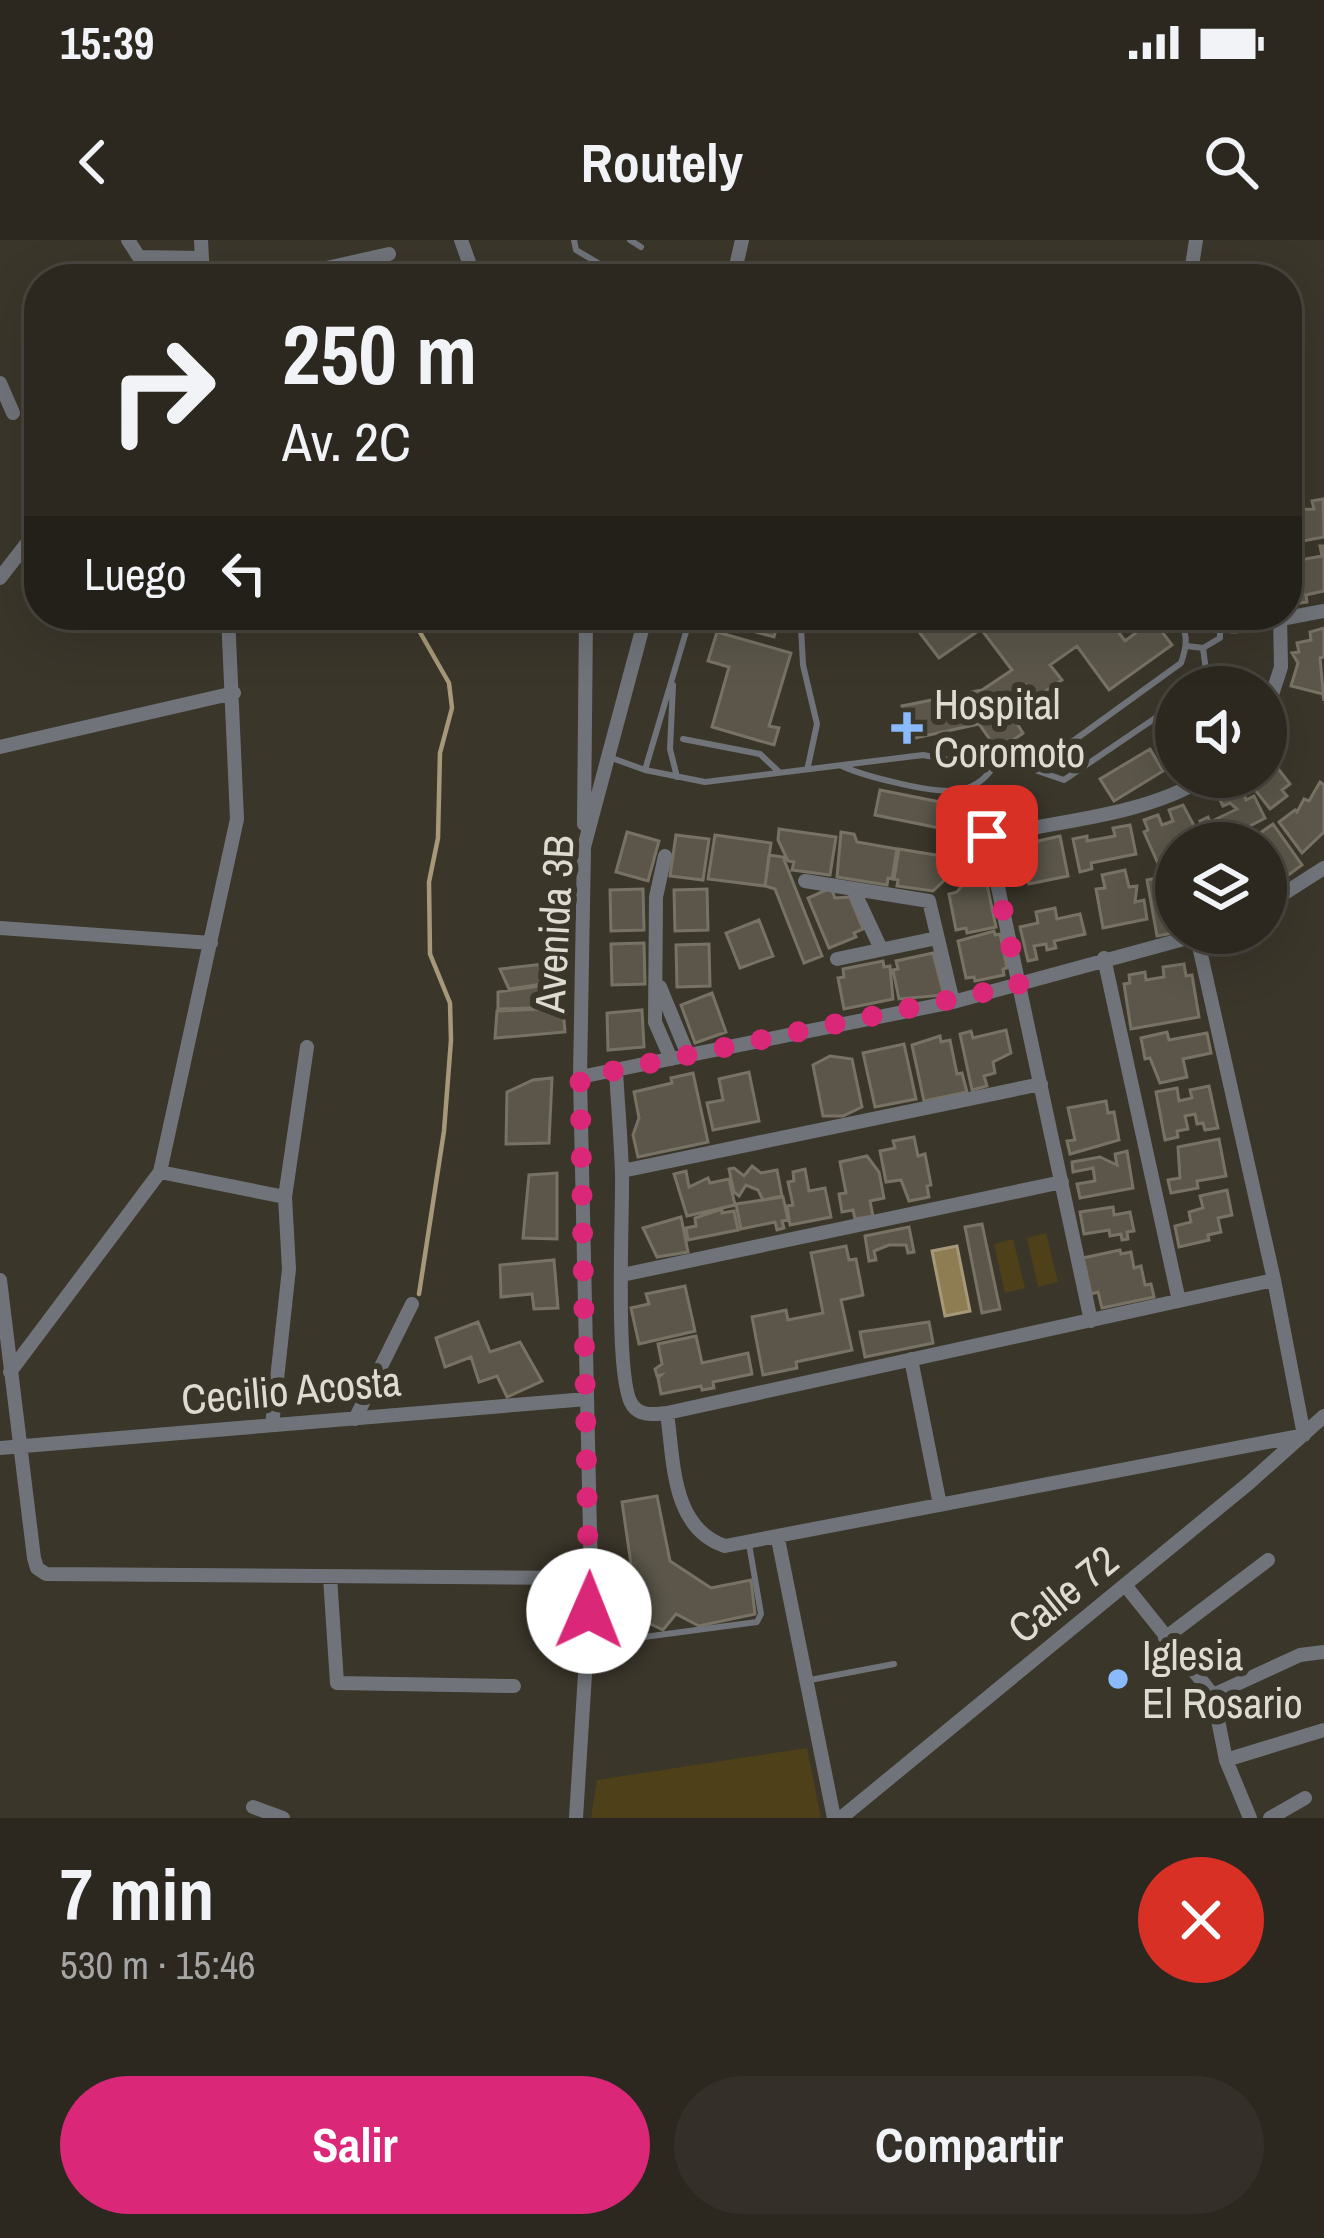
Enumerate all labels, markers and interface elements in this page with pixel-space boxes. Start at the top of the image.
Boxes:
text: 15:39 [60,12,154,73]
text: Routely [581,126,743,199]
icon: back [60,129,126,195]
icon: search [1198,129,1264,195]
text: 250 m [282,297,477,410]
icon: right [84,312,240,468]
text: Av. 2C [282,405,411,478]
icon: left [211,540,277,606]
text: Luego [84,543,187,604]
map controls [1155,666,1287,954]
button: sound [1155,666,1287,798]
place label: Hospital Coromoto [934,676,1085,780]
marker: Hospital Coromoto [891,712,923,744]
pin [936,785,1038,887]
icon: arrive [954,803,1020,869]
button: layers [1155,822,1287,954]
street label: Avenida 3B [521,834,587,1015]
street label: Cecilio Acosta [179,1353,403,1427]
street label: Calle 72 [996,1532,1130,1656]
position arrow [526,1548,652,1674]
place label: Iglesia El Rosario [1142,1627,1303,1731]
marker: Iglesia El Rosario [1105,1666,1131,1692]
text: 7 min [60,1845,214,1942]
button: close [1138,1857,1264,1983]
text: 530 m · 15:46 [60,1939,256,1991]
button: Salir [60,2076,650,2214]
button: Compartir [674,2076,1264,2214]

